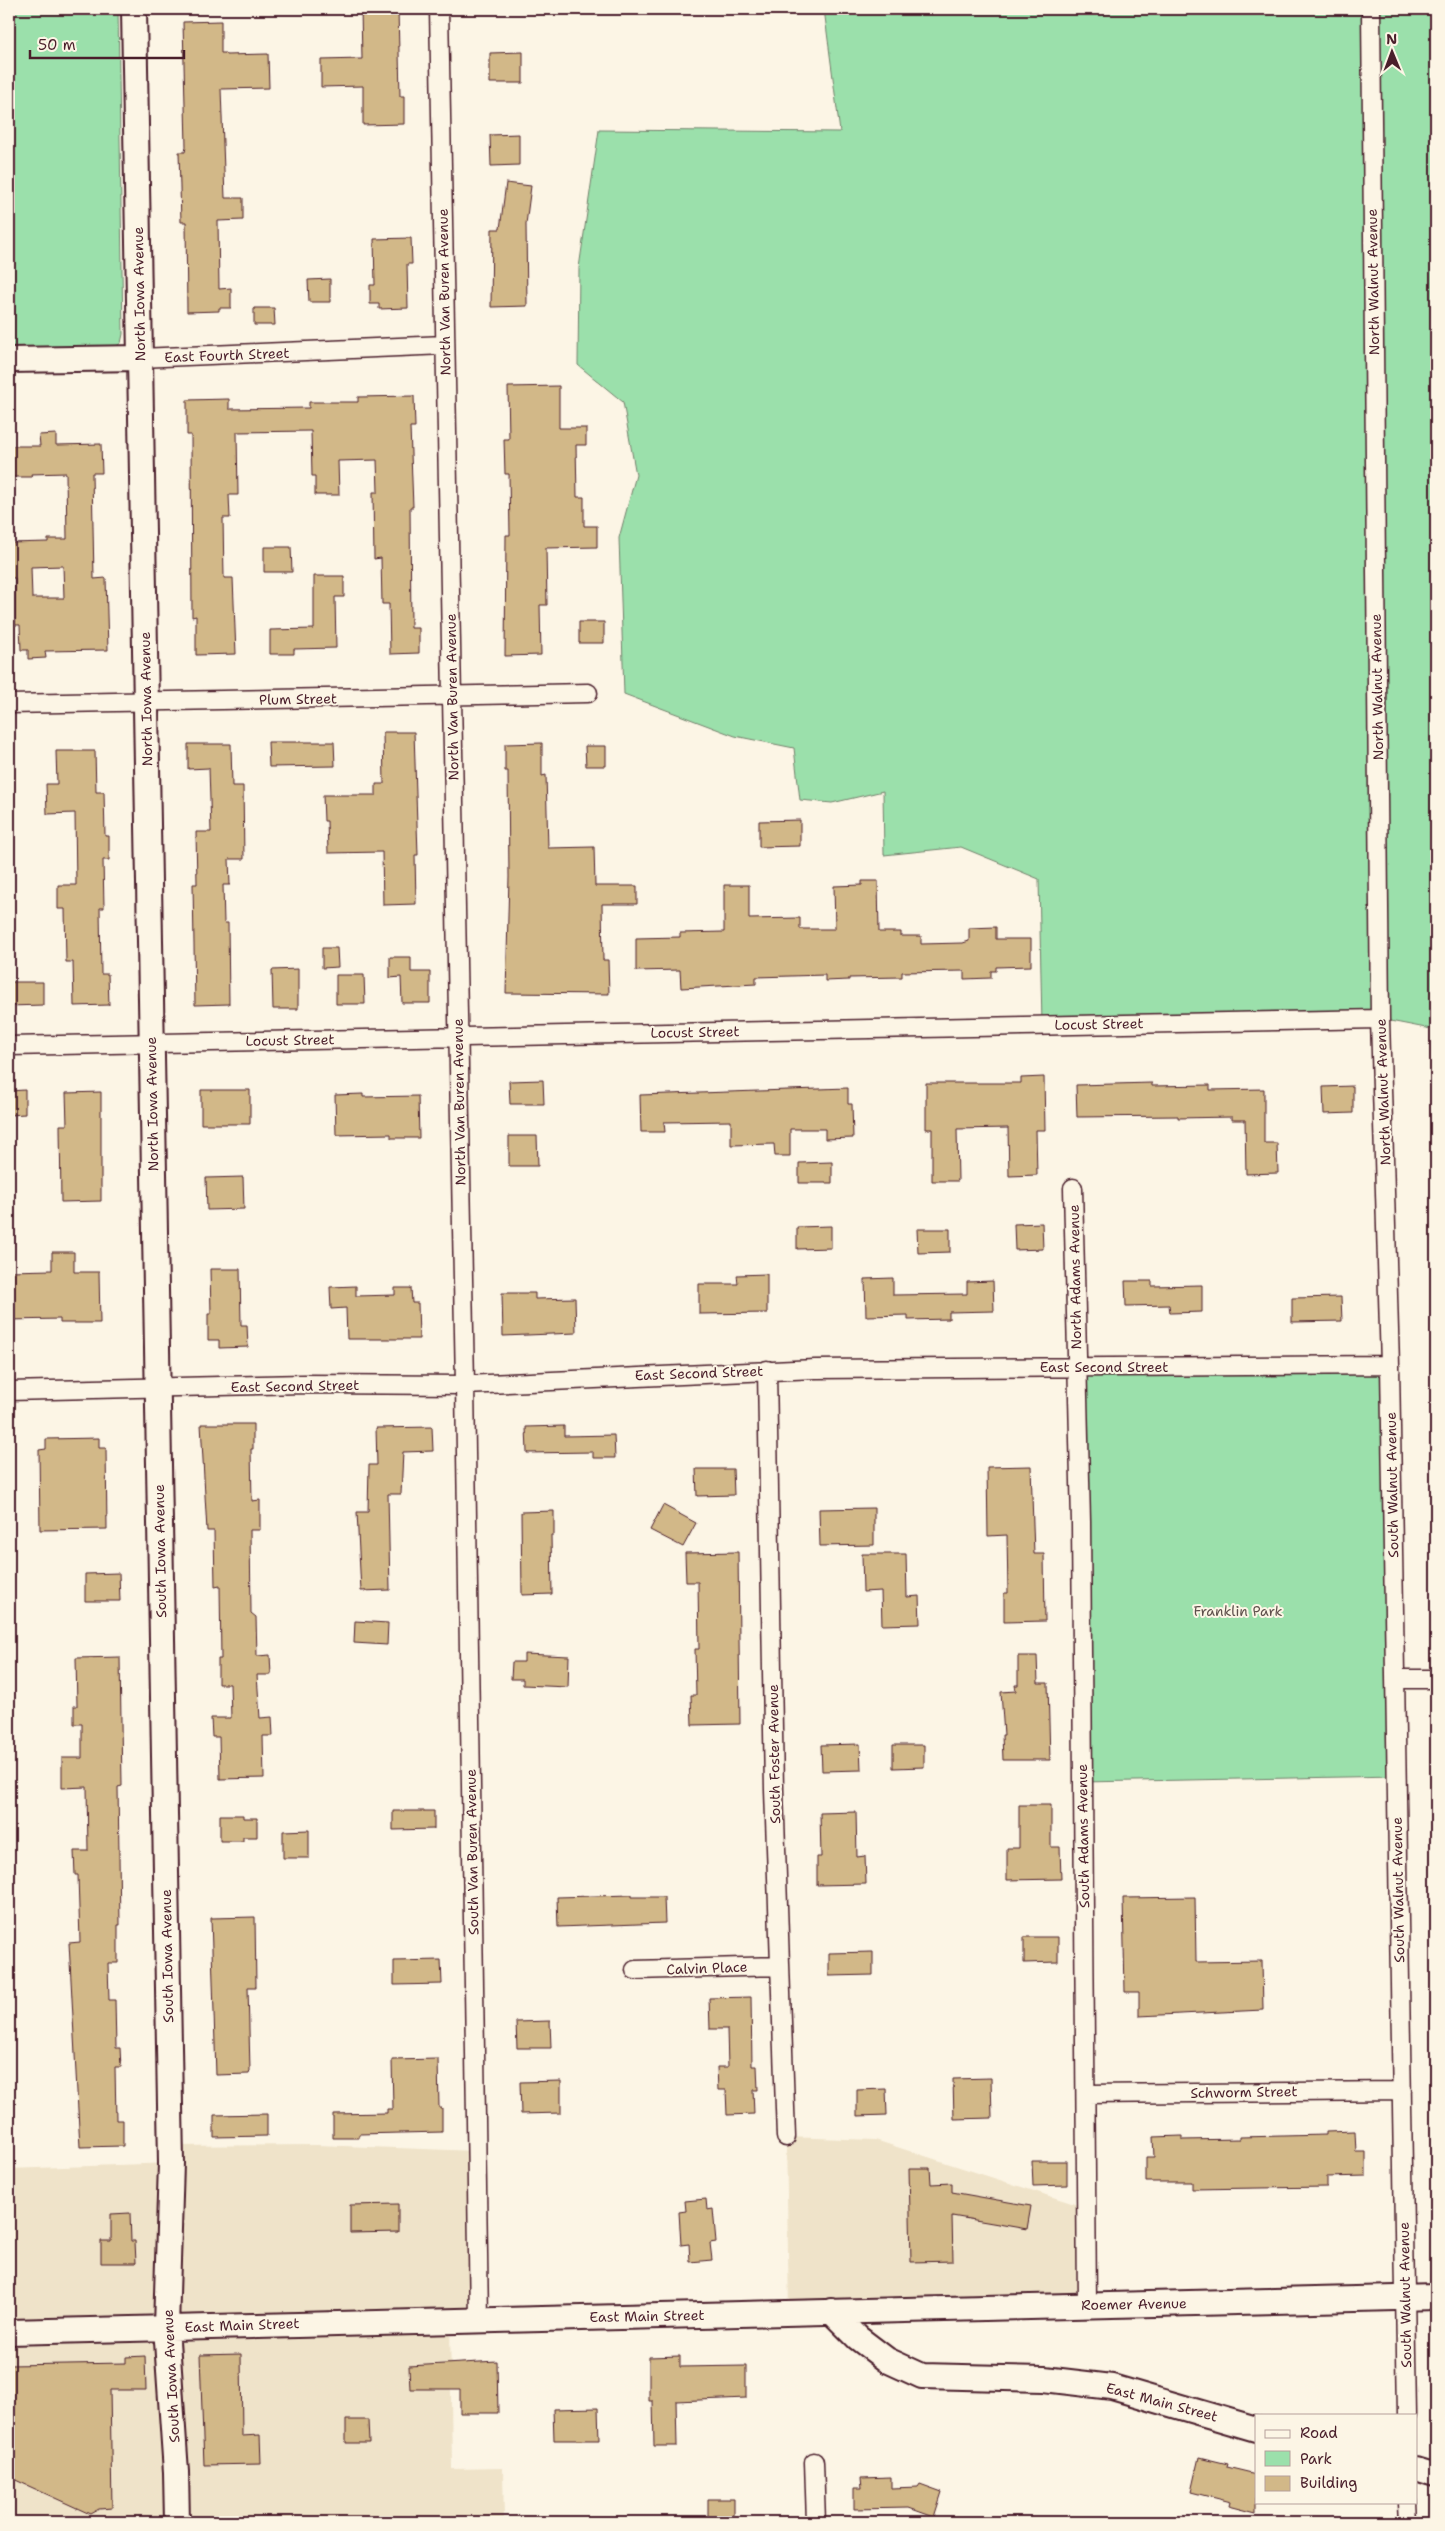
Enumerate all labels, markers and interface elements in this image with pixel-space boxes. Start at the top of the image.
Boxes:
scale bar [30,28,184,60]
north arrow [1368,28,1418,78]
text: N [1386,30,1397,48]
text: 50 m [38,35,76,55]
street label: North Van Buren Avenue [434,208,454,376]
street label: North Walnut Avenue [1363,208,1383,356]
street label: North Iowa Avenue [129,226,149,361]
street label: East Fourth Street [164,344,290,366]
street label: North Van Buren Avenue [442,613,462,781]
street label: North Walnut Avenue [1367,613,1387,761]
street label: North Iowa Avenue [136,631,156,766]
street label: Plum Street [259,689,337,709]
street label: Locust Street [1054,1014,1144,1034]
street label: North Van Buren Avenue [449,1018,469,1186]
street label: North Walnut Avenue [1371,1018,1395,1166]
street label: Locust Street [650,1022,740,1042]
street label: Locust Street [245,1030,335,1050]
street label: North Iowa Avenue [142,1036,162,1171]
street label: North Adams Avenue [1065,1204,1085,1350]
street label: East Second Street [1040,1358,1168,1376]
street label: East Second Street [634,1362,764,1384]
street label: East Second Street [231,1376,359,1396]
street label: South Walnut Avenue [1382,1412,1402,1558]
street label: South Iowa Avenue [150,1484,170,1618]
park label: Franklin Park [1193,1602,1283,1620]
street label: South Foster Avenue [764,1684,784,1824]
street label: South Adams Avenue [1073,1764,1093,1908]
street label: South Van Buren Avenue [462,1769,482,1935]
street label: South Walnut Avenue [1388,1817,1408,1963]
street label: South Iowa Avenue [157,1889,177,2023]
street label: Calvin Place [666,1958,748,1978]
street label: Schworm Street [1190,2082,1298,2102]
street label: South Walnut Avenue [1395,2222,1415,2368]
street label: Roemer Avenue [1081,2294,1187,2314]
street label: East Main Street [589,2306,705,2326]
street label: South Iowa Avenue [159,2309,183,2443]
street label: East Main Street [184,2314,300,2336]
street label: East Main Street [1104,2378,1220,2426]
legend [1255,2414,1418,2504]
text: Road [1300,2423,1338,2443]
text: Park [1300,2449,1332,2469]
text: Building [1300,2473,1357,2493]

